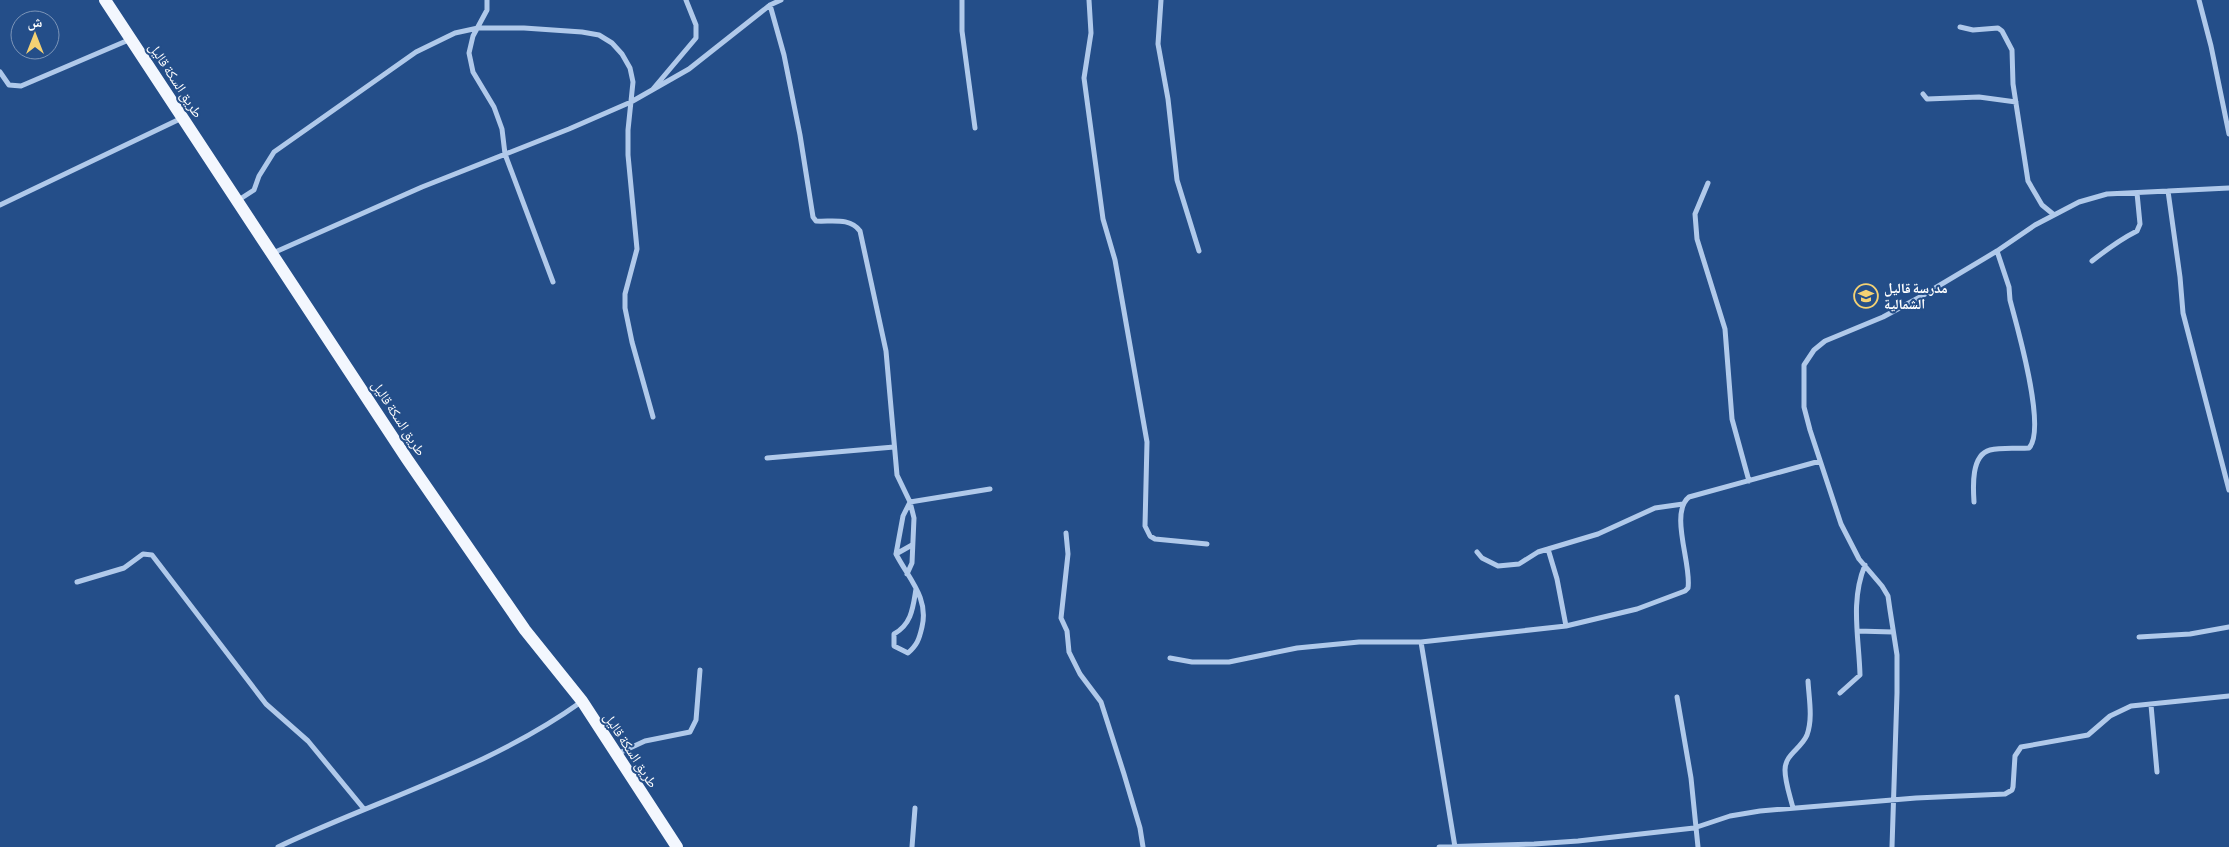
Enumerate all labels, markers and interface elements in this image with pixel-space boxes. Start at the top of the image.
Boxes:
north arrow [10,10,60,60]
text: ش [28,14,43,31]
street label: طريق السكة قاليل [144,39,206,122]
place label: مدرسة قاليل الشمالية [1884,280,1948,312]
school or university icon: مدرسة قاليل الشمالية [1853,283,1879,309]
street label: طريق السكة قاليل [367,377,429,460]
street label: طريق السكة قاليل [599,709,661,792]

